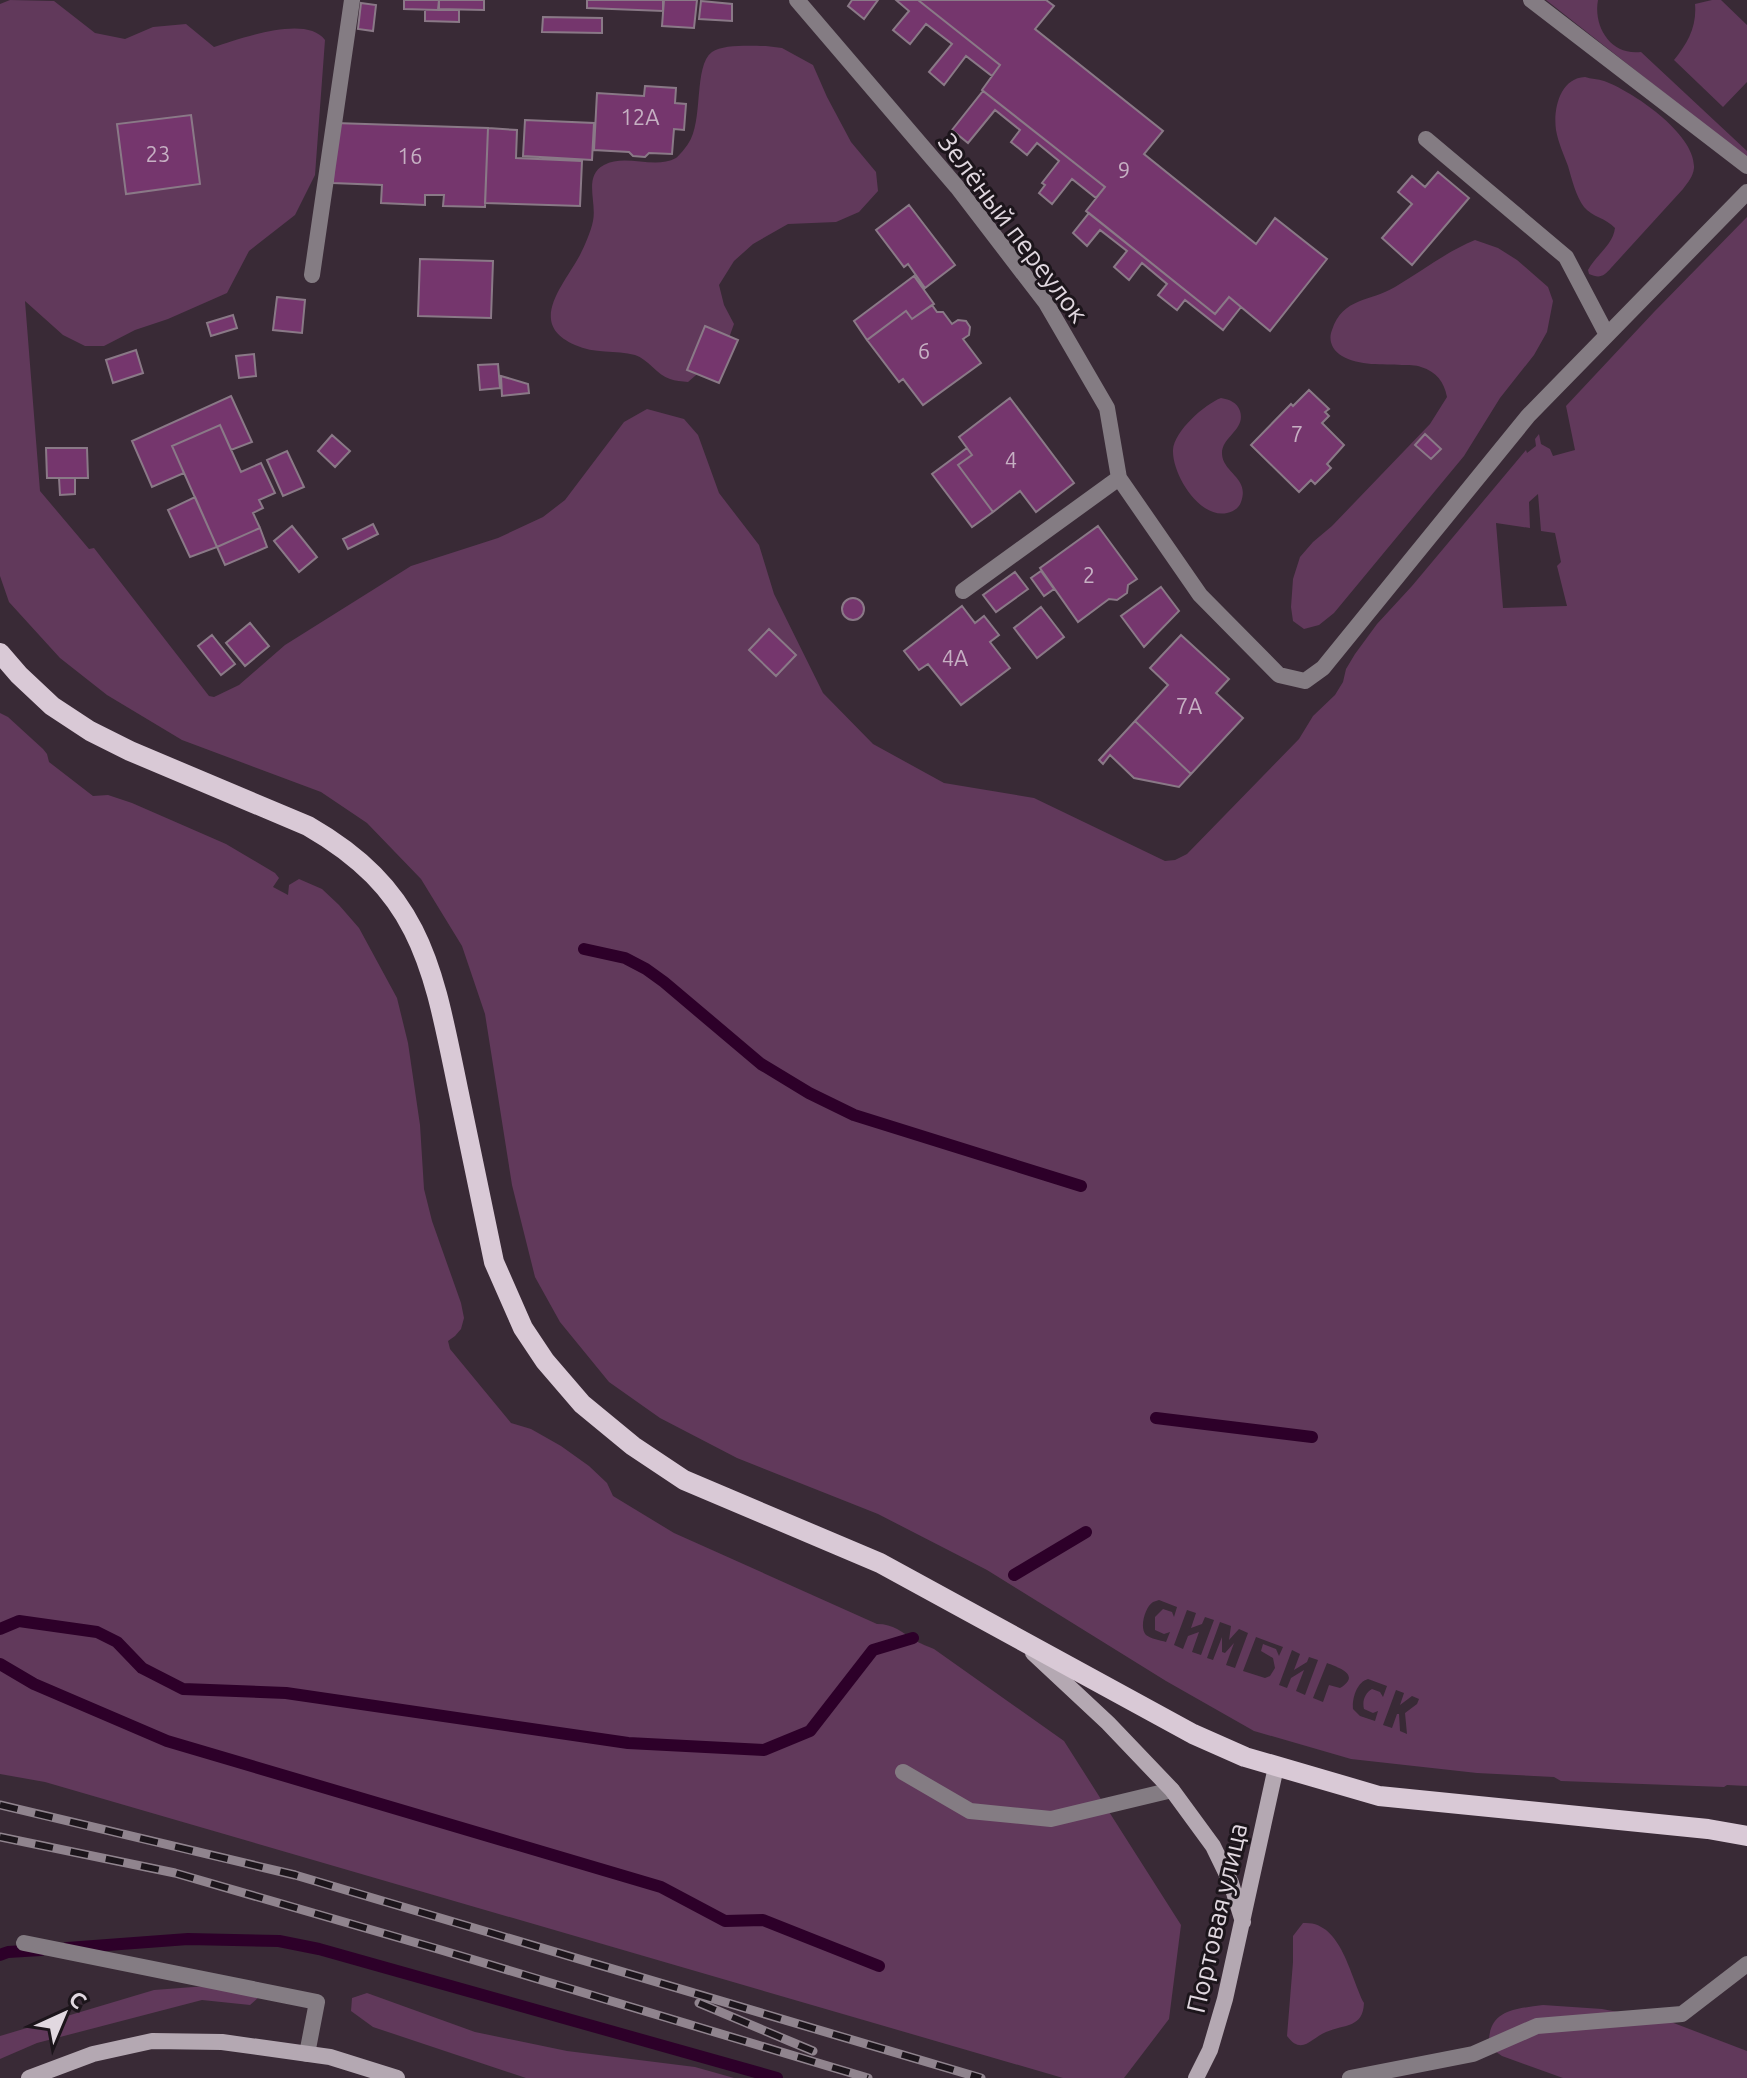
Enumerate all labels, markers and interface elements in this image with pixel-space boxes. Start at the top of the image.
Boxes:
house number: 12А [620,104,660,129]
street label: Зелёный переулок [933,127,1094,328]
house number: 23 [146,141,170,166]
house number: 16 [398,143,422,168]
house number: 9 [1118,157,1130,182]
house number: 6 [918,338,930,363]
house number: 7 [1291,421,1303,446]
house number: 4 [1005,447,1017,472]
house number: 2 [1083,562,1095,587]
house number: 4А [942,645,969,670]
house number: 7А [1176,693,1203,718]
street label: Портовая улица [1181,1820,1252,2016]
north arrow [24,1974,104,2054]
text: С [64,1985,92,2013]

